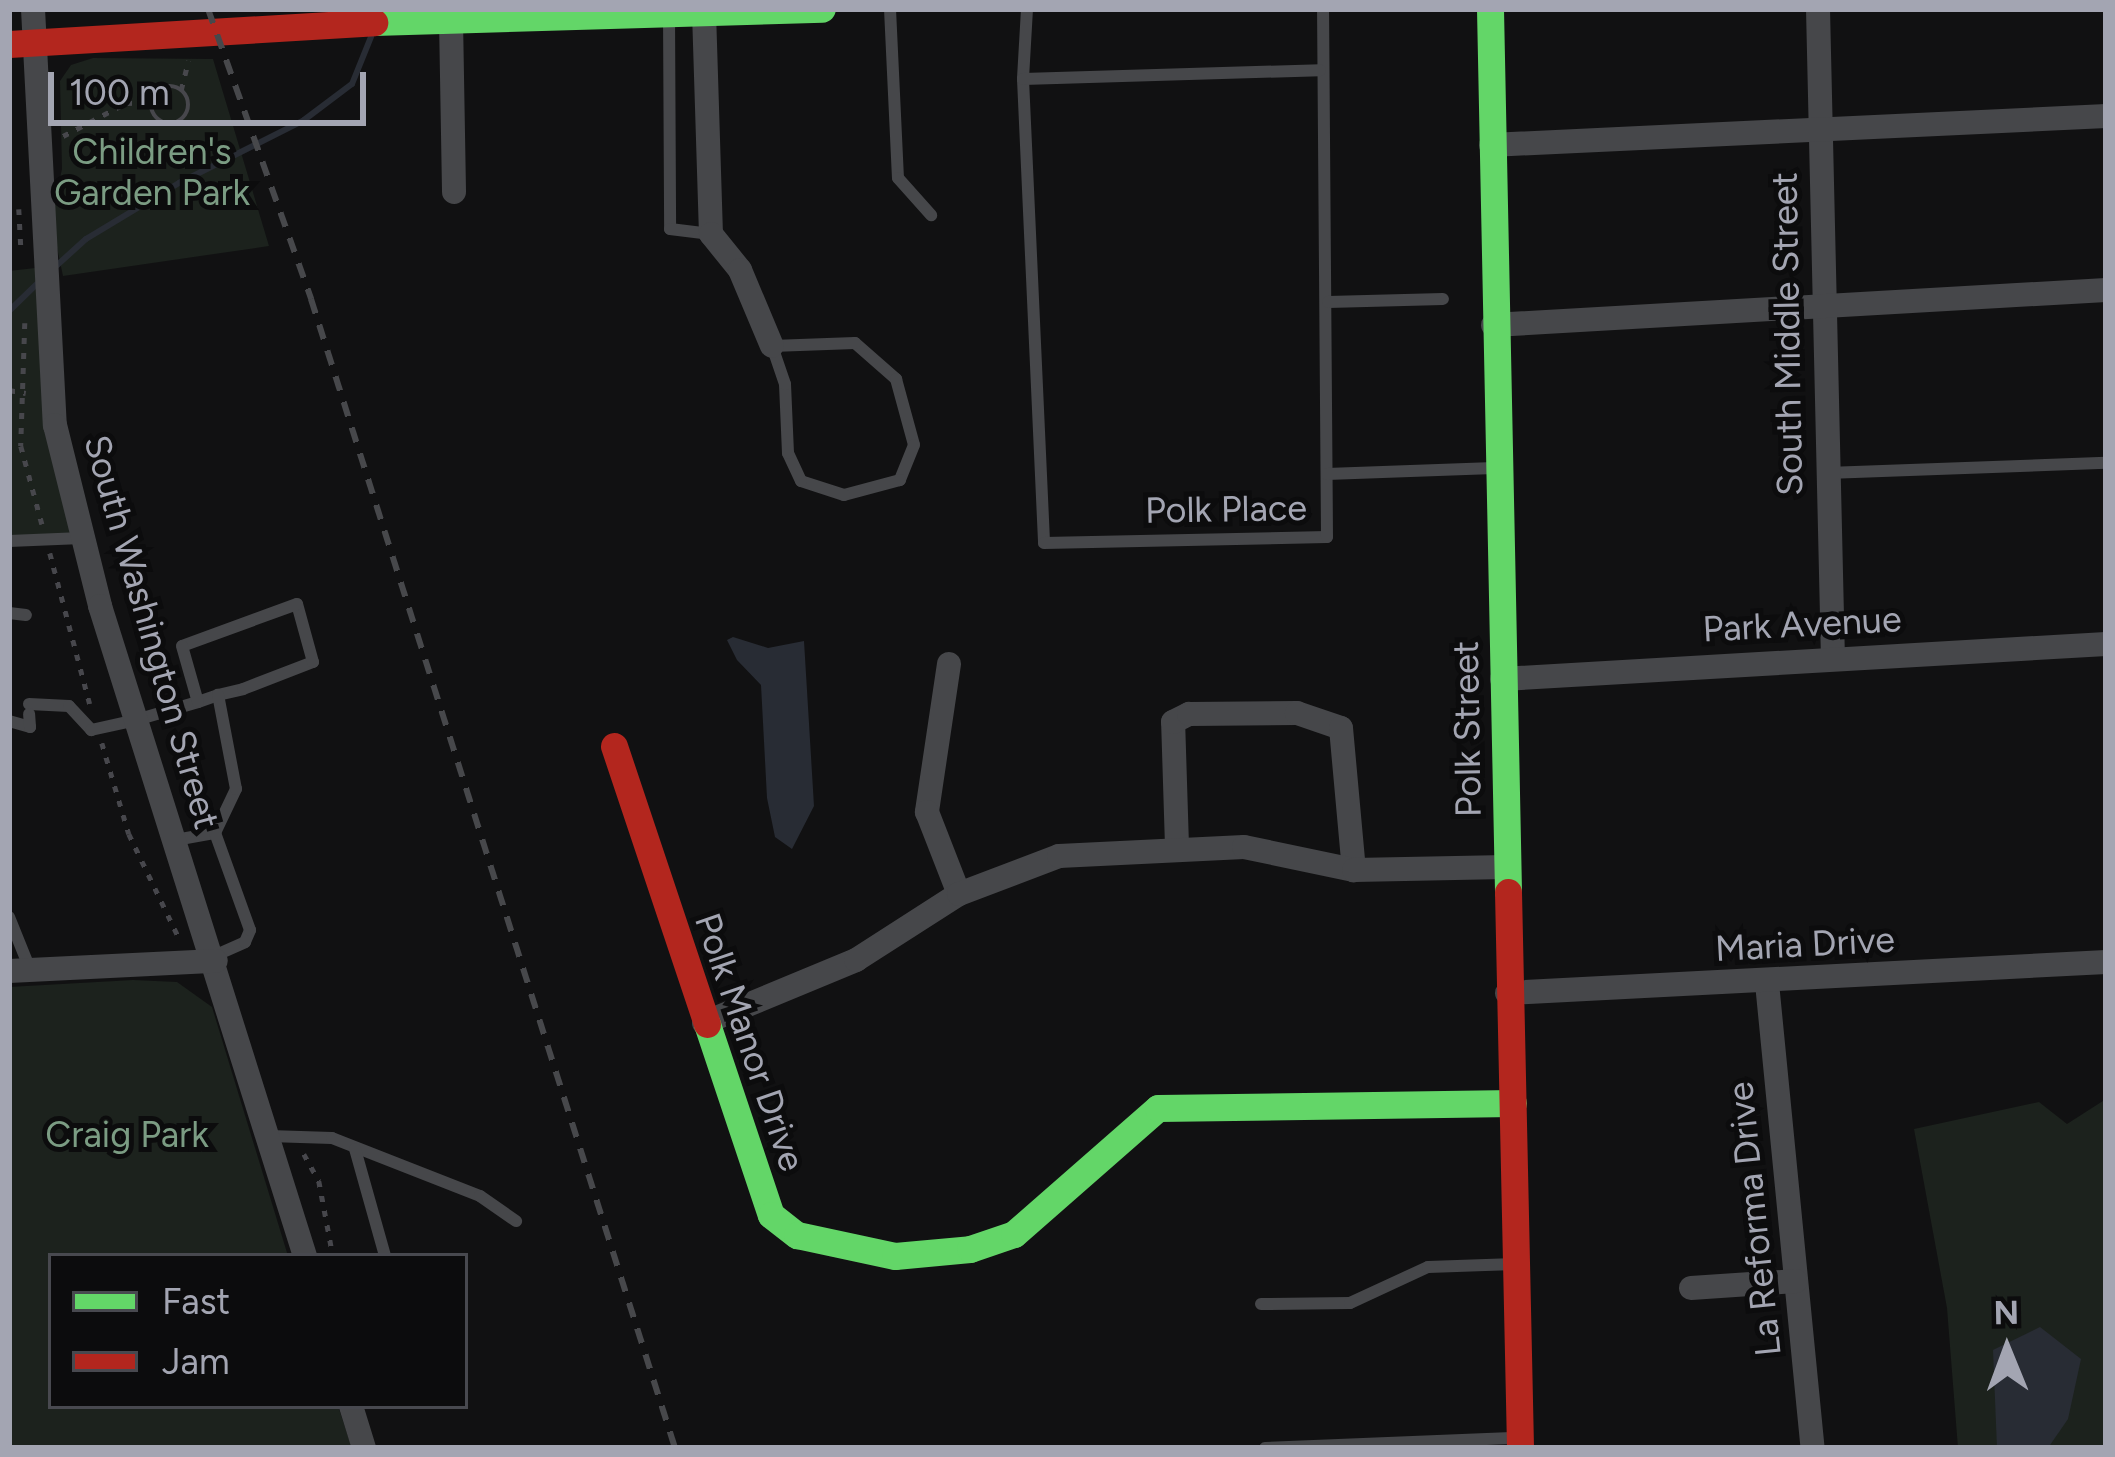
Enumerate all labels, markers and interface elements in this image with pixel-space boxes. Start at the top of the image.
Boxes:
scale bar [54,48,372,122]
text: 100 m [69,71,170,114]
park label: Children's Garden Park [54,129,250,214]
street label: South Middle Street [1763,172,1811,496]
street label: South Washington Street [75,430,229,834]
street label: Polk Place [1145,486,1307,532]
street label: Park Avenue [1701,597,1903,651]
street label: Polk Street [1444,640,1490,818]
street label: Polk Manor Drive [686,907,814,1177]
street label: Maria Drive [1714,918,1896,970]
street label: La Reforma Drive [1718,1080,1790,1358]
park label: Craig Park [45,1113,209,1157]
legend [48,1253,468,1409]
text: Fast [162,1280,230,1323]
north arrow [1947,1289,2067,1409]
text: N [1993,1293,2019,1332]
text: Jam [162,1340,230,1383]

